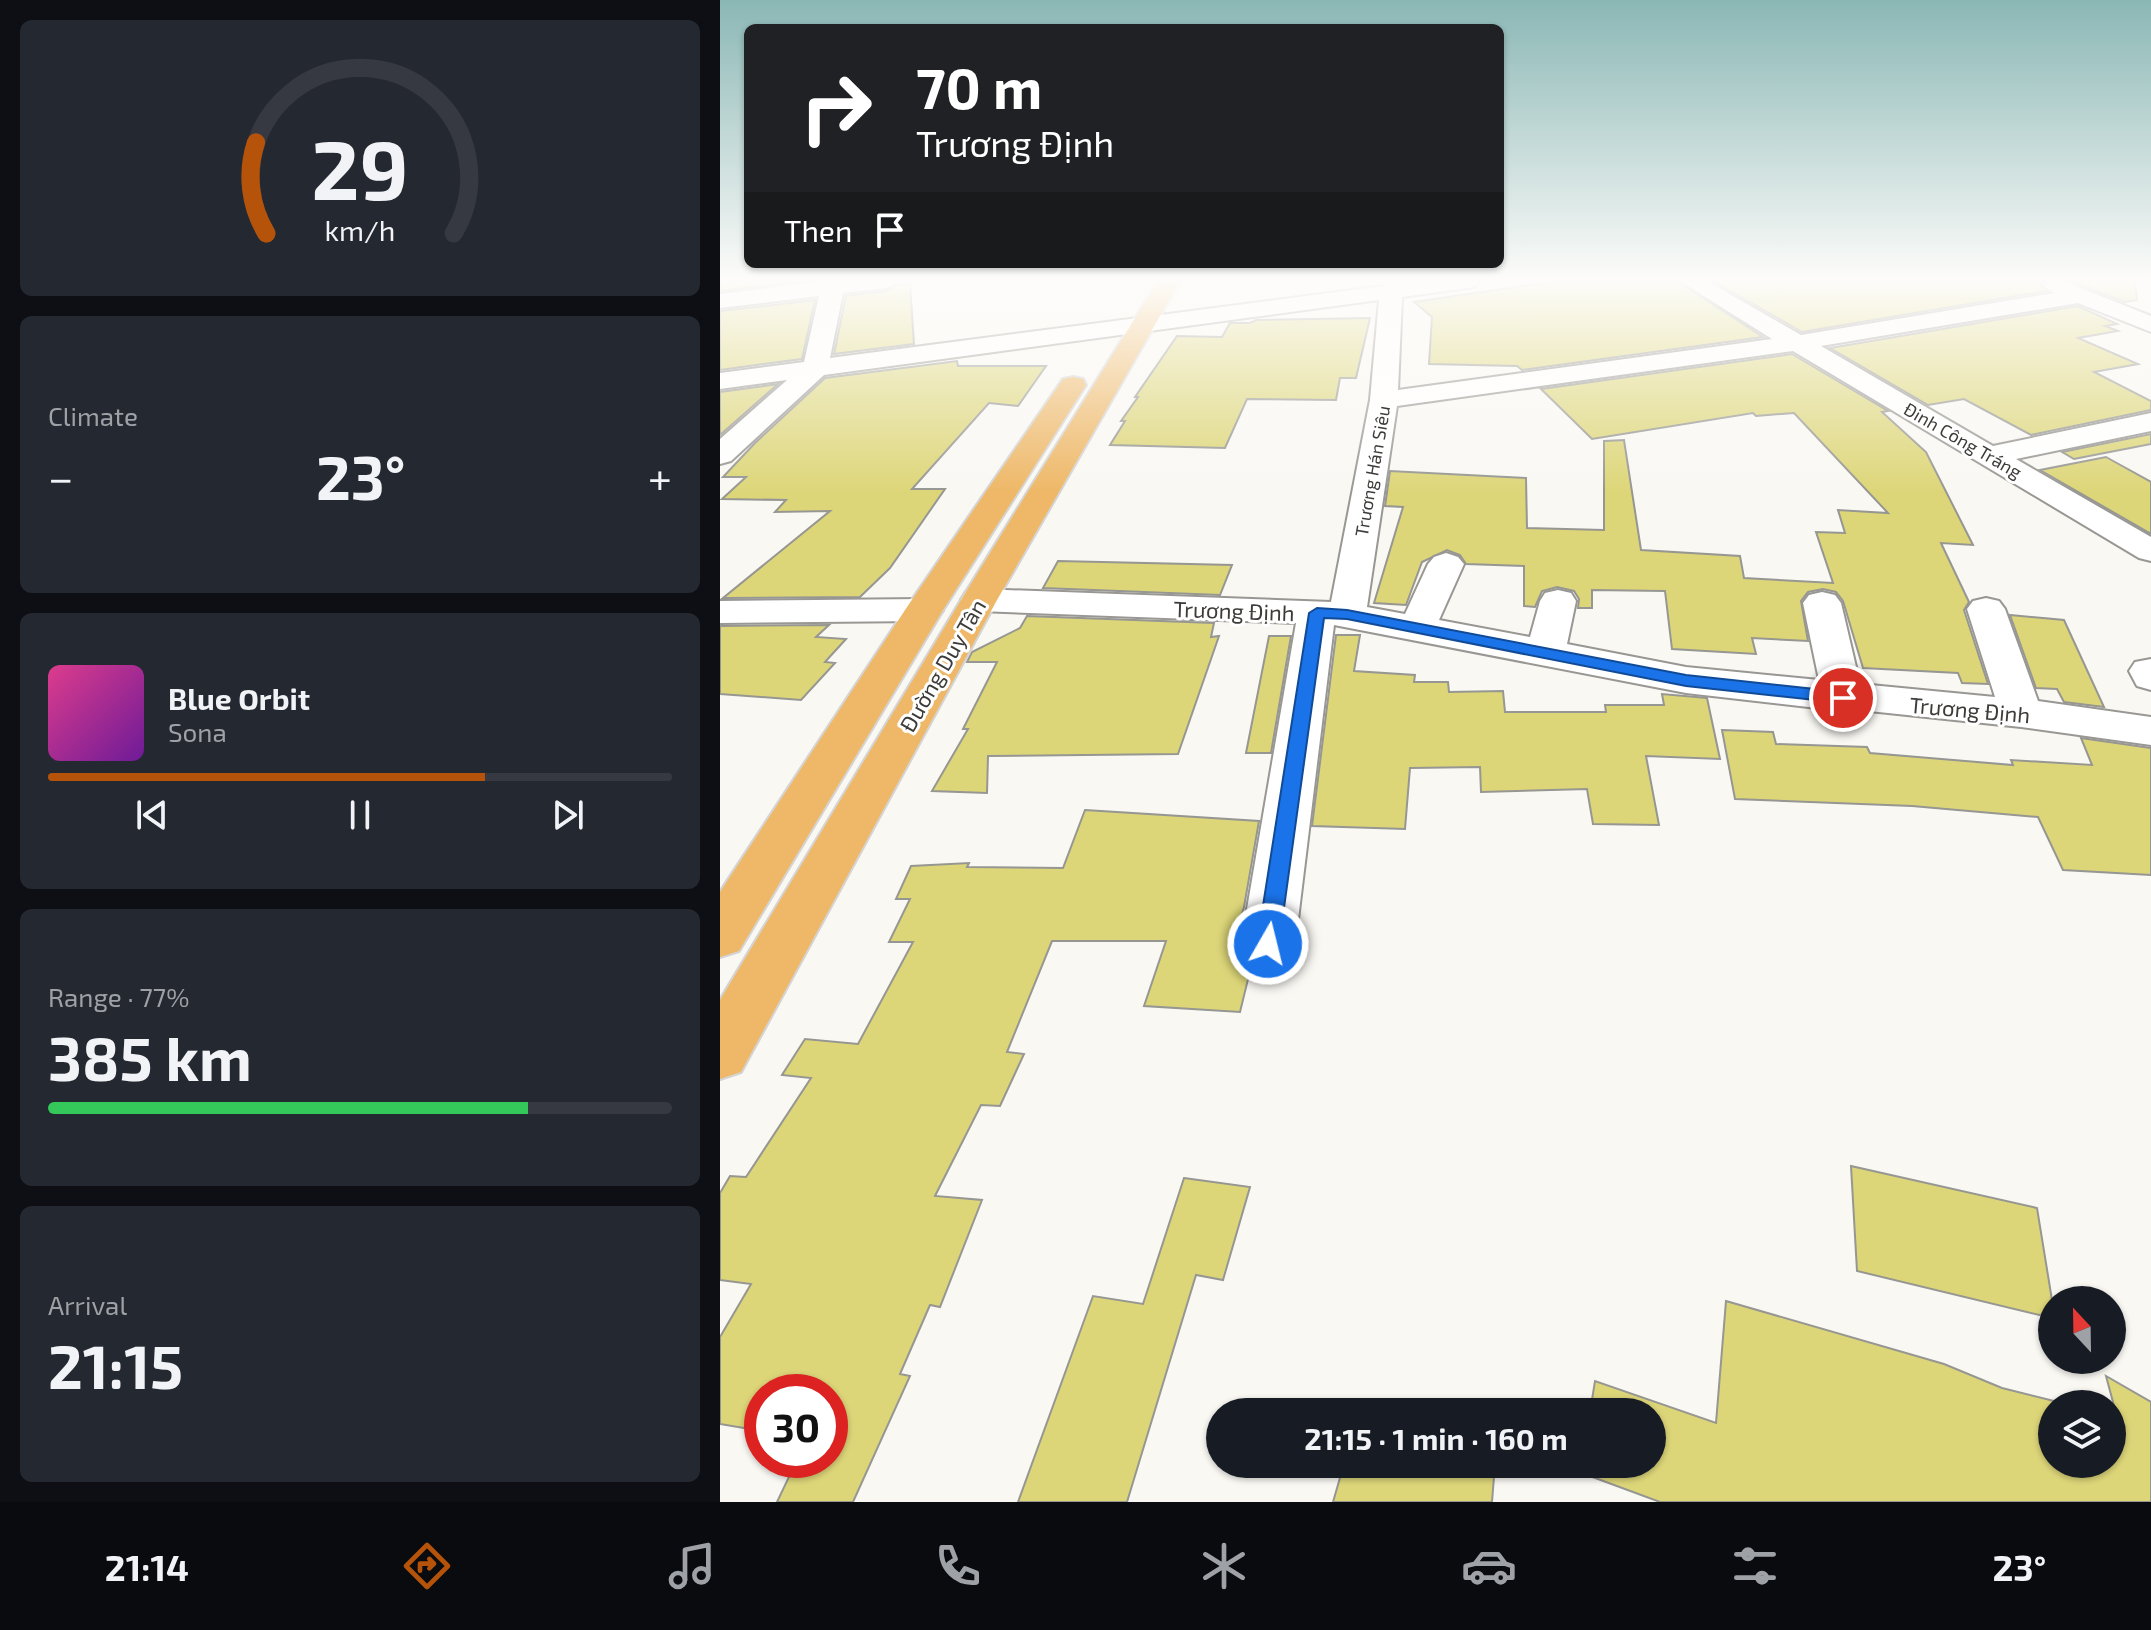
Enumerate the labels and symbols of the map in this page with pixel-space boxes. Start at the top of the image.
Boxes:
street label: Đinh Công Tráng [1900,397,2026,483]
street label: Trương Hán Siêu [1350,404,1394,538]
street label: Đường Duy Tân [894,594,990,736]
street label: Trương Định [1173,595,1295,625]
pin [1809,664,1877,732]
street label: Trương Định [1909,691,2031,727]
position arrow [1226,902,1310,986]
north arrow [2038,1286,2126,1374]
speed limit sign: 30 [744,1374,848,1478]

